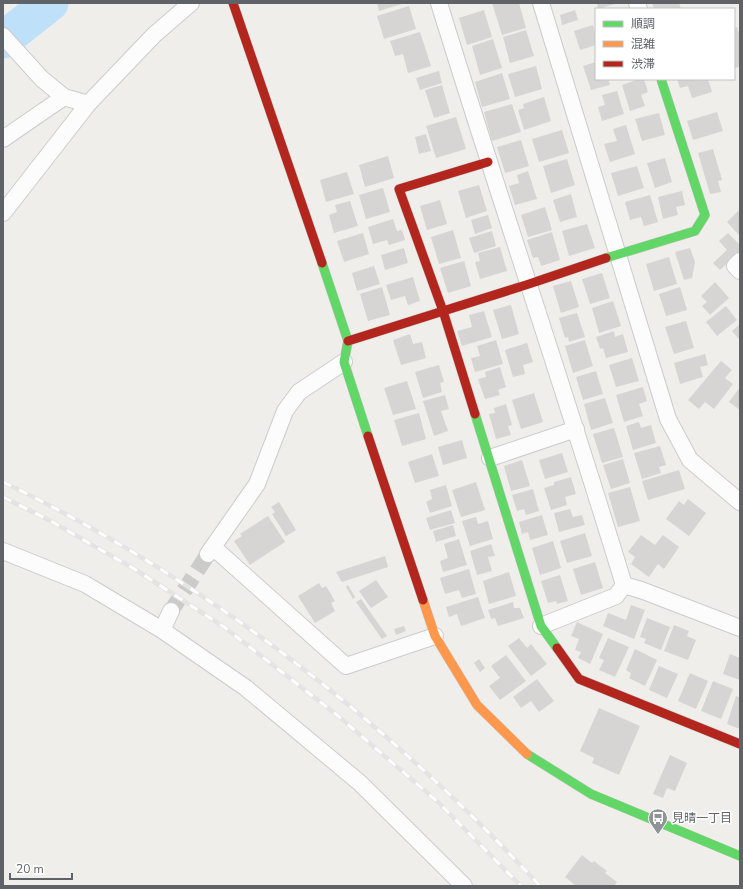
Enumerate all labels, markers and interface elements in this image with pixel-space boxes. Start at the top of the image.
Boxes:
legend [595,8,735,80]
text: 順調 [631,16,655,32]
text: 混雑 [631,36,655,52]
text: 渋滞 [631,56,655,72]
bus stop icon: 見晴一丁目 [647,807,669,835]
place label: 見晴一丁目 [672,810,732,826]
scale bar [10,855,72,881]
text: 20 m [16,861,44,877]

